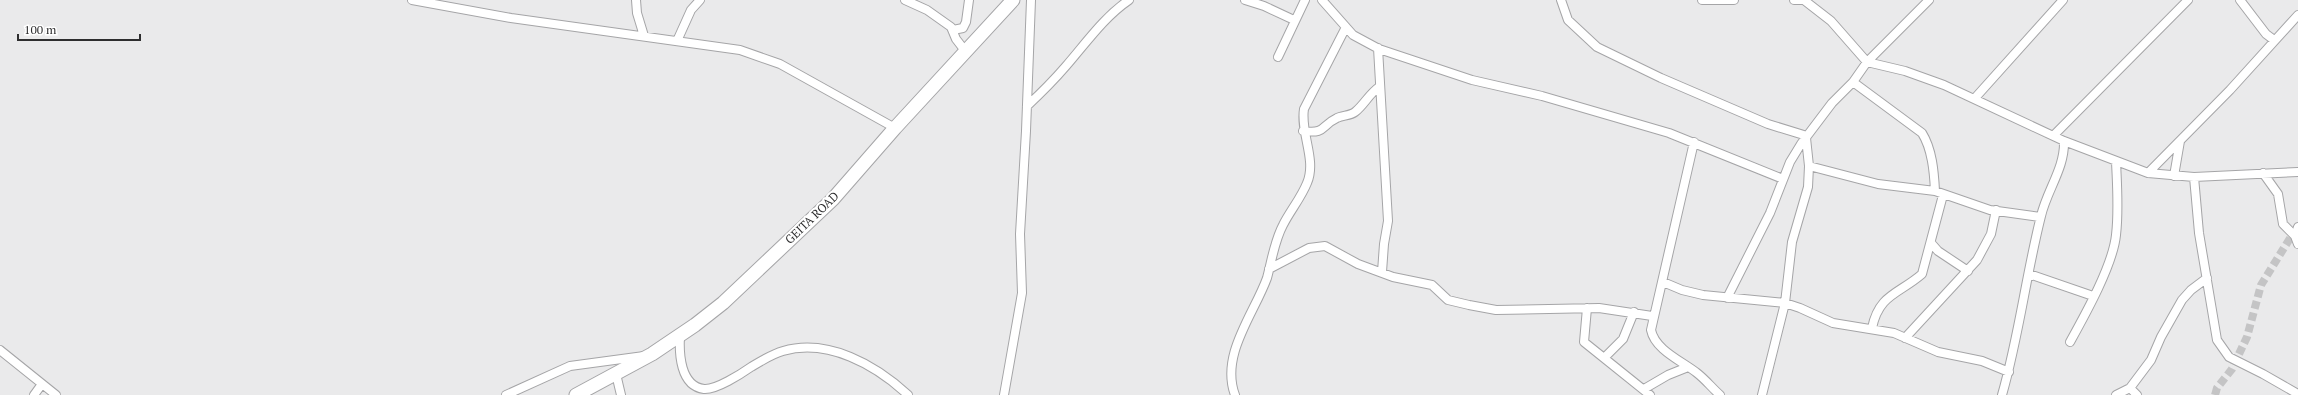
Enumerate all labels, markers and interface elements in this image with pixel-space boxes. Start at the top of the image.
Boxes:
scale bar [18,16,140,42]
text: 100 m [24,22,57,37]
street label: GEITA ROAD [782,188,842,247]

